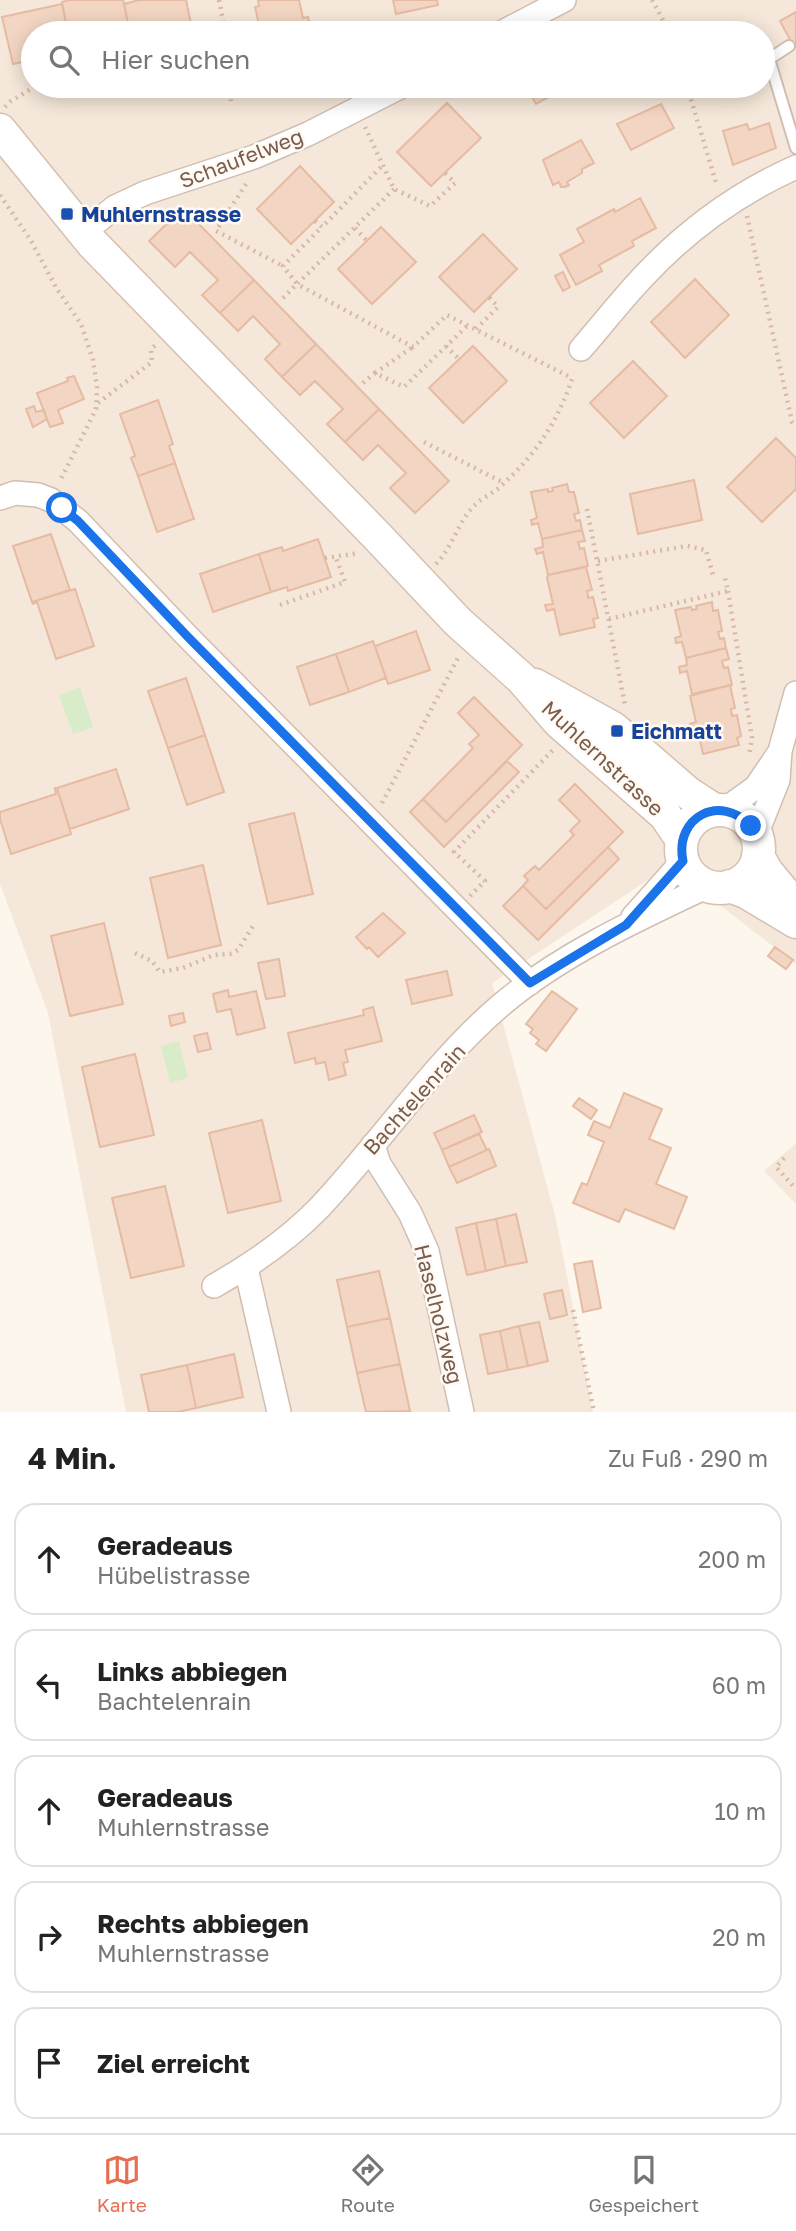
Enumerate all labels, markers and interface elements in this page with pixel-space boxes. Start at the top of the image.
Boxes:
search box [21,21,775,98]
icon: search [45,41,83,79]
text: Hier suchen [101,44,250,75]
street label: Schaufelweg [175,122,307,194]
place label: Muhlernstrasse [81,201,241,227]
marker: Muhlernstrasse [59,206,75,222]
route start [46,492,77,523]
street label: Muhlernstrasse [537,695,669,821]
place label: Eichmatt [631,718,722,744]
marker: Eichmatt [609,723,625,739]
route end [735,810,766,841]
street label: Bachtelenrain [357,1038,471,1160]
street label: Haselholzweg [409,1241,469,1387]
text: 4 Min. [28,1440,117,1476]
text: Zu Fuß · 290 m [608,1444,768,1472]
text: Geradeaus [97,1530,233,1561]
icon: ahead [30,1540,68,1578]
text: 200 m [698,1545,766,1573]
text: Hübelistrasse [97,1561,250,1589]
text: Links abbiegen [97,1656,287,1687]
icon: left [30,1666,68,1704]
text: 60 m [712,1671,766,1699]
text: Bachtelenrain [97,1687,251,1715]
text: Geradeaus [97,1782,233,1813]
icon: ahead [30,1792,68,1830]
text: 10 m [714,1797,766,1825]
text: Muhlernstrasse [97,1813,269,1841]
text: Rechts abbiegen [97,1908,309,1939]
icon: right [30,1918,68,1956]
text: 20 m [712,1923,766,1951]
text: Muhlernstrasse [97,1939,269,1967]
icon: arrive [30,2044,68,2082]
text: Ziel erreicht [97,2048,250,2079]
tab: Karte [97,2151,147,2216]
tab: Route [341,2151,395,2216]
tab: Gespeichert [588,2151,699,2216]

